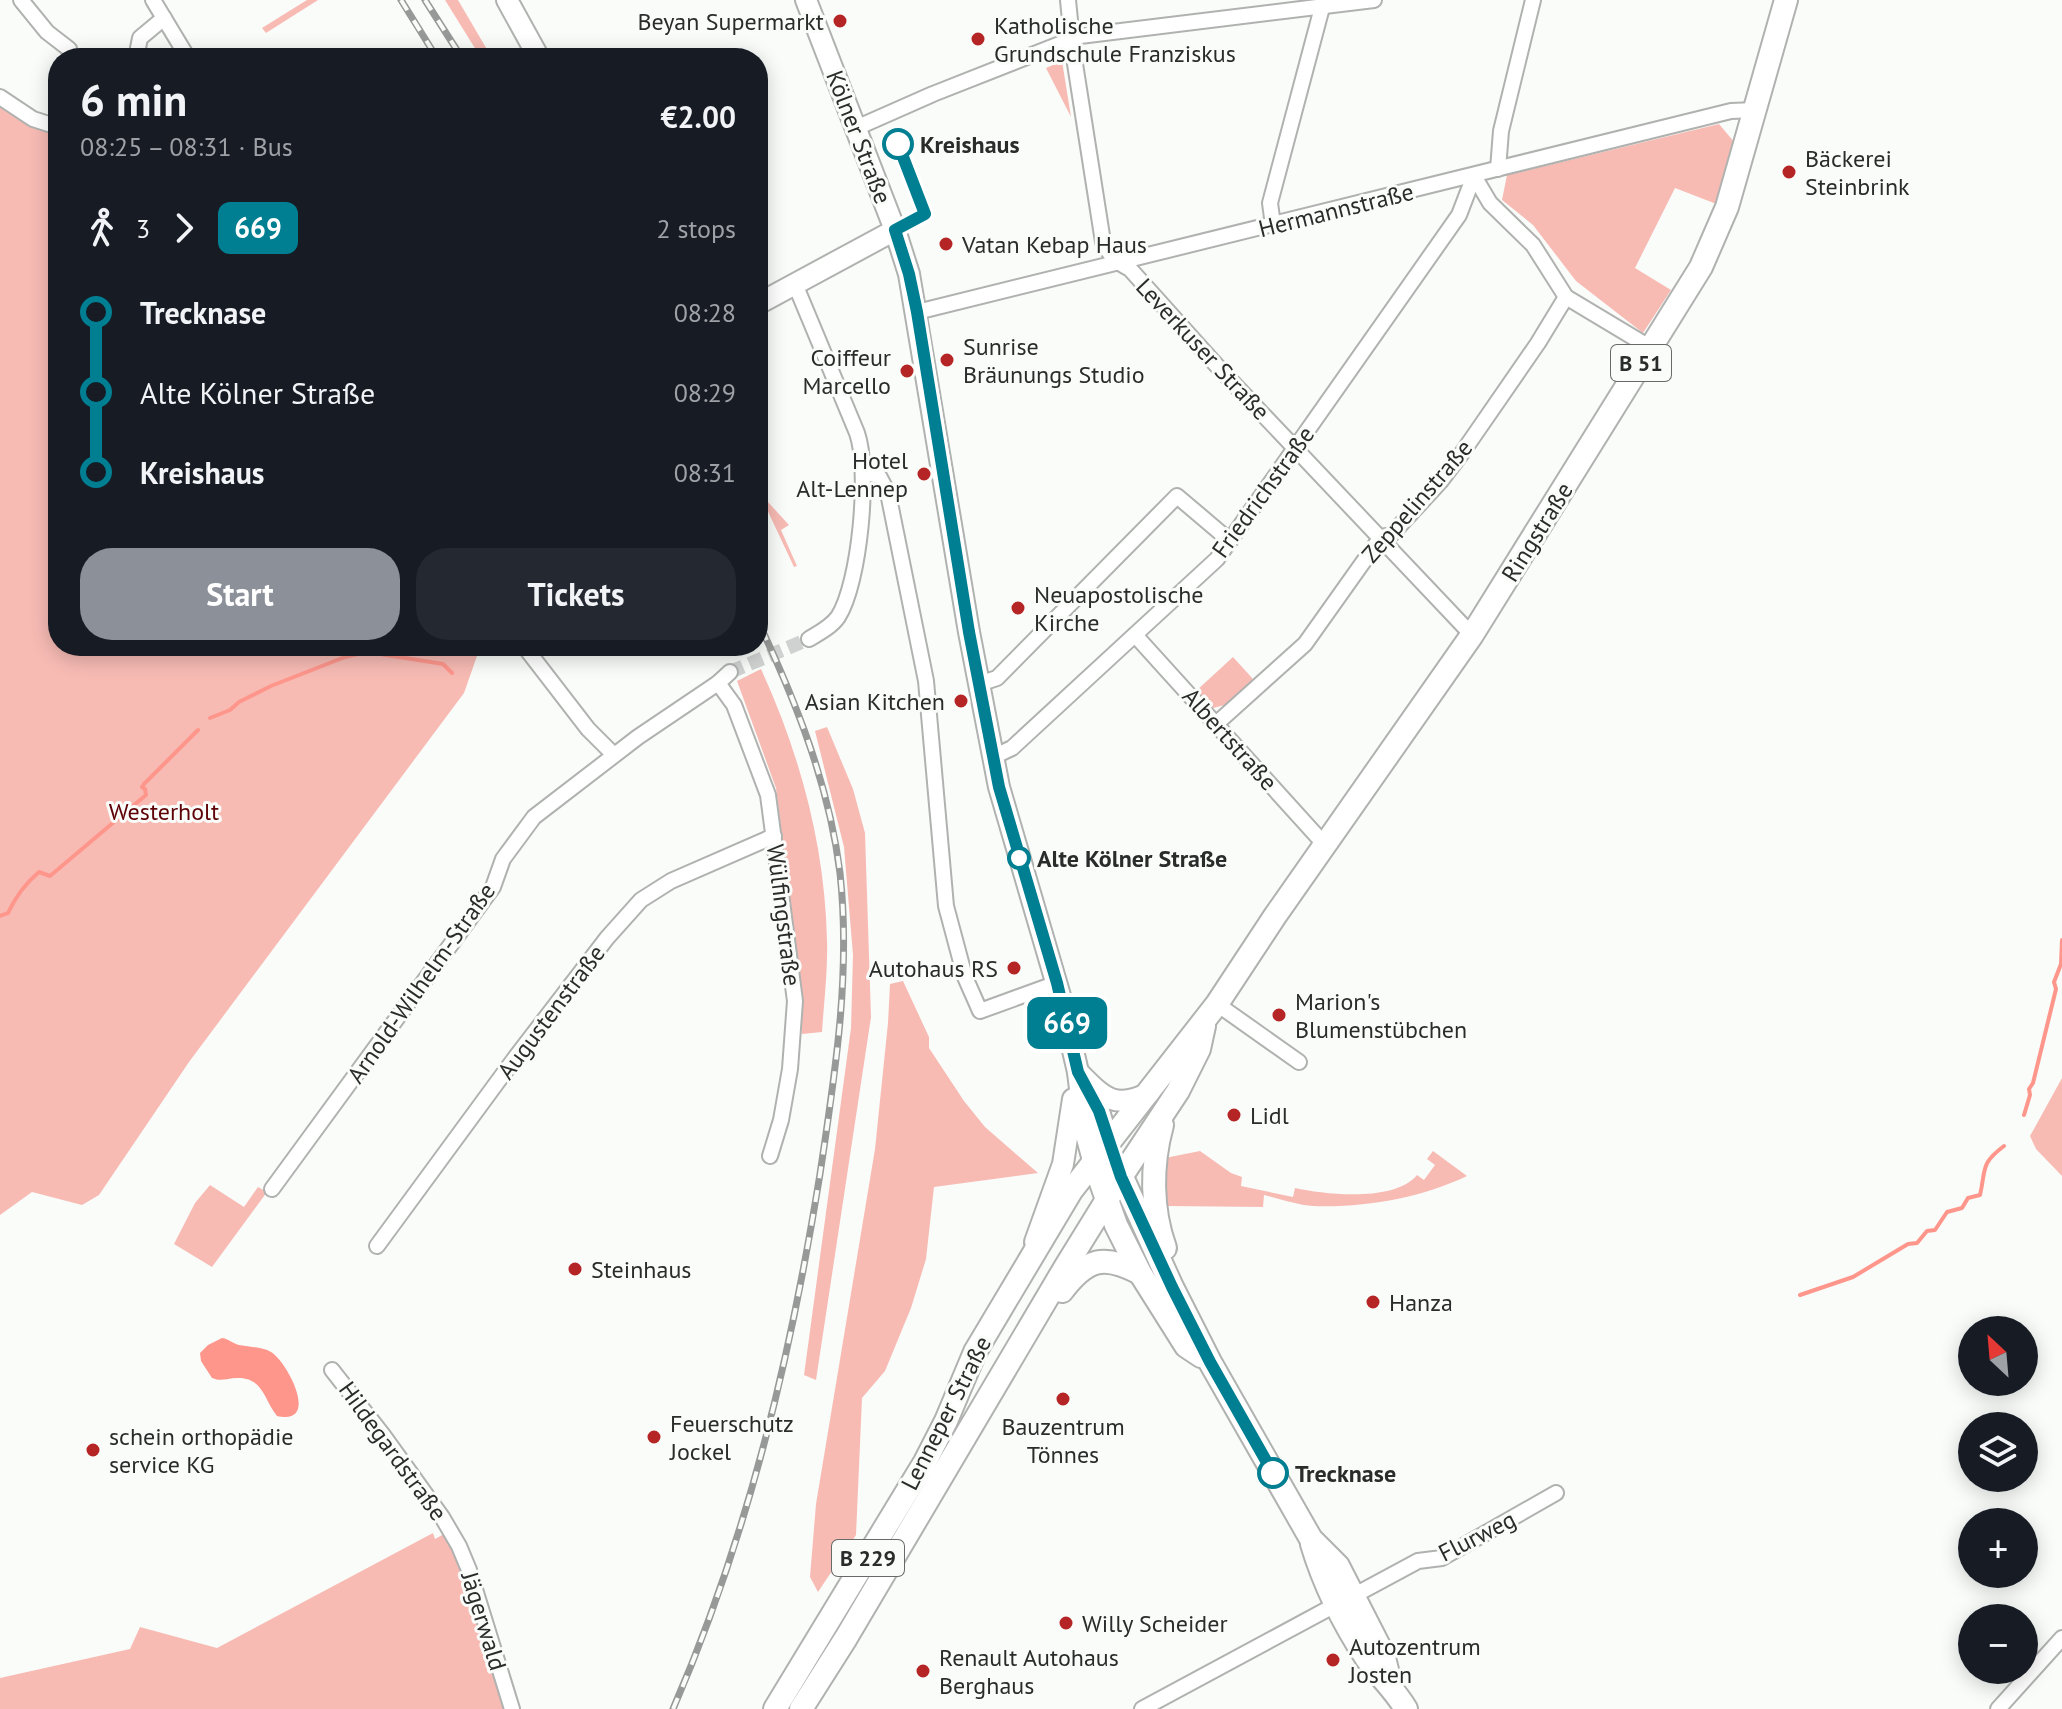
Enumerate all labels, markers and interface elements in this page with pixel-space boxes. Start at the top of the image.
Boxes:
place label: Beyan Supermarkt [637,6,824,37]
place label: Katholische Grundschule Franziskus [994,10,1236,69]
marker: Beyan Supermarkt [831,12,849,30]
marker: Katholische Grundschule Franziskus [969,30,987,48]
street label: Kölner Straße [819,66,899,208]
text: 6 min [80,71,187,128]
text: €2.00 [661,97,736,136]
marker: Kreishaus [883,129,913,159]
place label: Kreishaus [920,129,1020,160]
text: 08:25 – 08:31 · Bus [80,130,293,163]
place label: Bäckerei Steinbrink [1805,143,1910,202]
marker: Bäckerei Steinbrink [1780,163,1798,181]
street label: Hermannstraße [1255,176,1417,244]
icon: walk [80,206,124,250]
icon: forward [162,206,206,250]
text: 669 [234,209,282,246]
text: 3 [136,212,150,245]
text: 2 stops [656,212,736,245]
place label: Vatan Kebap Haus [961,229,1147,260]
marker: Vatan Kebap Haus [937,235,955,253]
street label: Leverkuser Straße [1129,272,1277,426]
text: Trecknase [140,293,266,332]
text: 08:28 [674,296,736,329]
place label: Sunrise Bräunungs Studio [963,331,1145,390]
place label: Coiffeur Marcello [803,342,891,401]
road number: B 51 [1611,345,1671,381]
marker: Sunrise Bräunungs Studio [938,351,956,369]
marker: Coiffeur Marcello [898,362,916,380]
text: Alte Kölner Straße [140,373,375,412]
text: 08:29 [674,376,736,409]
street label: Friedrichstraße [1205,420,1321,564]
street label: Zeppelinstraße [1355,433,1479,569]
place label: Hotel Alt-Lennep [796,445,908,504]
text: Kreishaus [140,453,265,492]
text: 08:31 [674,456,736,489]
marker: Hotel Alt-Lennep [915,465,933,483]
street label: Ringstraße [1494,477,1580,587]
button: Start [80,548,400,640]
button: Tickets [416,548,736,640]
place label: Neuapostolische Kirche [1034,579,1204,638]
marker: Neuapostolische Kirche [1009,599,1027,617]
street label: Albertstraße [1176,681,1284,797]
place label: Asian Kitchen [805,686,945,717]
marker: Asian Kitchen [952,692,970,710]
park label: Westerholt [109,796,219,827]
street label: Wülfingstraße [760,842,808,988]
place label: Alte Kölner Straße [1037,843,1227,874]
marker: Alte Kölner Straße [1008,847,1030,869]
street label: Arnold-Wilhelm-Straße [340,877,502,1089]
street label: Augustenstraße [490,938,612,1086]
place label: Autohaus RS [869,953,998,984]
marker: Autohaus RS [1005,959,1023,977]
place label: Marion's Blumenstübchen [1295,986,1467,1045]
line badge: 669 [1021,997,1113,1049]
text: 669 [1043,1004,1091,1041]
marker: Marion's Blumenstübchen [1270,1006,1288,1024]
place label: Lidl [1250,1100,1289,1131]
marker: Lidl [1225,1106,1243,1124]
place label: Steinhaus [591,1254,691,1285]
marker: Steinhaus [566,1260,584,1278]
place label: Hanza [1389,1287,1453,1318]
marker: Hanza [1364,1293,1382,1311]
north arrow [1958,1316,2038,1396]
map controls [1958,1316,2038,1684]
street label: Lenneper Straße [894,1331,998,1495]
street label: Hildegardstraße [332,1375,454,1527]
marker: Bauzentrum Tönnes [1054,1390,1072,1408]
place label: Feuerschutz Jockel [669,1408,794,1467]
place label: Bauzentrum Tönnes [1001,1411,1125,1470]
button: layers [1958,1412,2038,1492]
place label: schein orthopädie service KG [109,1421,294,1480]
marker: Feuerschutz Jockel [645,1428,663,1446]
marker: schein orthopädie service KG [84,1441,102,1459]
marker: Trecknase [1258,1458,1288,1488]
place label: Trecknase [1295,1458,1396,1489]
street label: Flurweg [1433,1503,1521,1569]
button: + [1958,1508,2038,1588]
road number: B 229 [832,1540,904,1576]
street label: Jägerwald [454,1567,514,1674]
button: − [1958,1604,2038,1684]
place label: Willy Scheider [1082,1608,1228,1639]
marker: Willy Scheider [1057,1614,1075,1632]
place label: Autozentrum Josten [1348,1631,1481,1690]
place label: Renault Autohaus Berghaus [939,1642,1119,1701]
marker: Autozentrum Josten [1324,1651,1342,1669]
marker: Renault Autohaus Berghaus [914,1662,932,1680]

